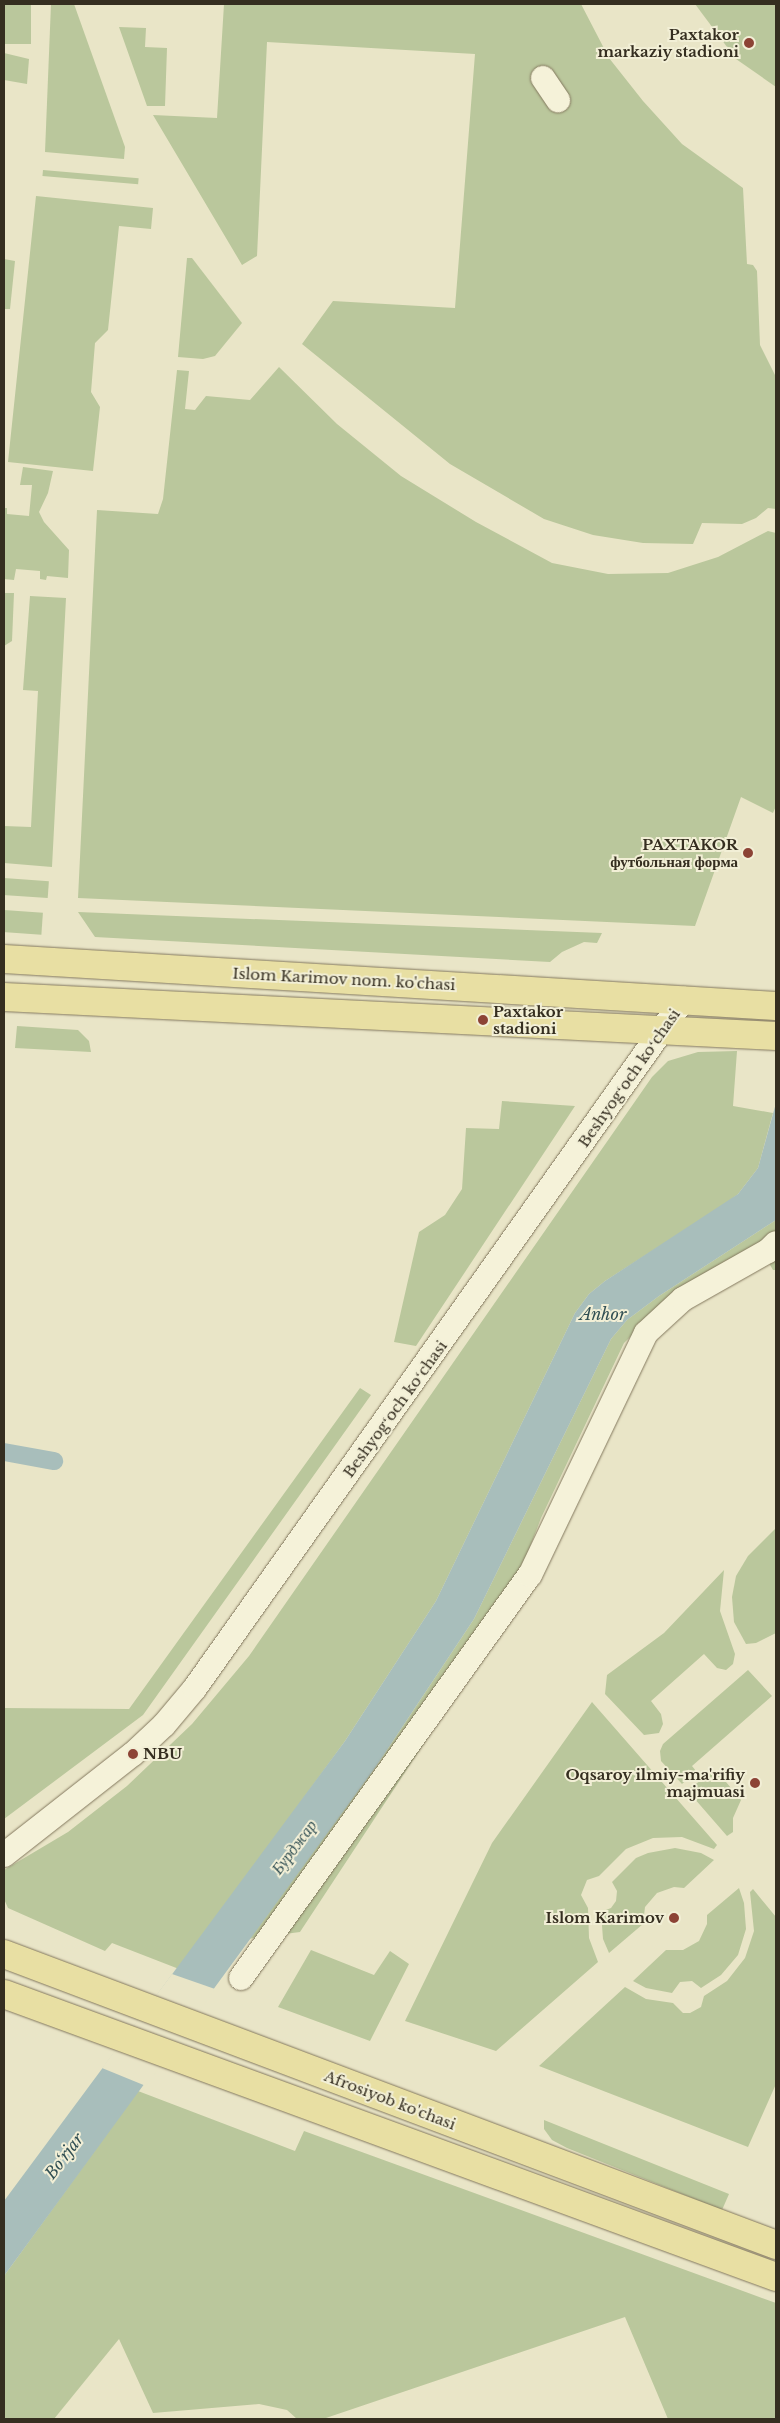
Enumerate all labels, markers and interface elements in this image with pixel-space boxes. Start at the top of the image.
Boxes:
place label: Paxtakor markaziy stadioni [597,25,739,60]
marker: Paxtakor markaziy stadioni [743,37,755,49]
place label: PAXTAKOR футбольная форма [610,835,738,870]
marker: PAXTAKOR футбольная форма [742,847,754,859]
street label: Islom Karimov nom. ko'chasi [232,964,456,994]
place label: Paxtakor stadioni [493,1002,563,1037]
street label: Beshyogʻoch koʻchasi [574,1005,684,1151]
marker: Paxtakor stadioni [477,1014,489,1026]
water label: Anhor [580,1304,626,1324]
street label: Beshyogʻoch koʻchasi [339,1337,451,1481]
place label: NBU [143,1745,182,1763]
marker: NBU [127,1748,139,1760]
place label: Oqsaroy ilmiy-ma'rifiy majmuasi [565,1765,745,1800]
marker: Oqsaroy ilmiy-ma'rifiy majmuasi [749,1777,761,1789]
water label: Бурджар [267,1816,321,1878]
place label: Islom Karimov [545,1909,664,1927]
marker: Islom Karimov [668,1912,680,1924]
street label: Afrosiyob ko'chasi [322,2067,458,2133]
water label: Bo‘rjar [41,2129,87,2183]

